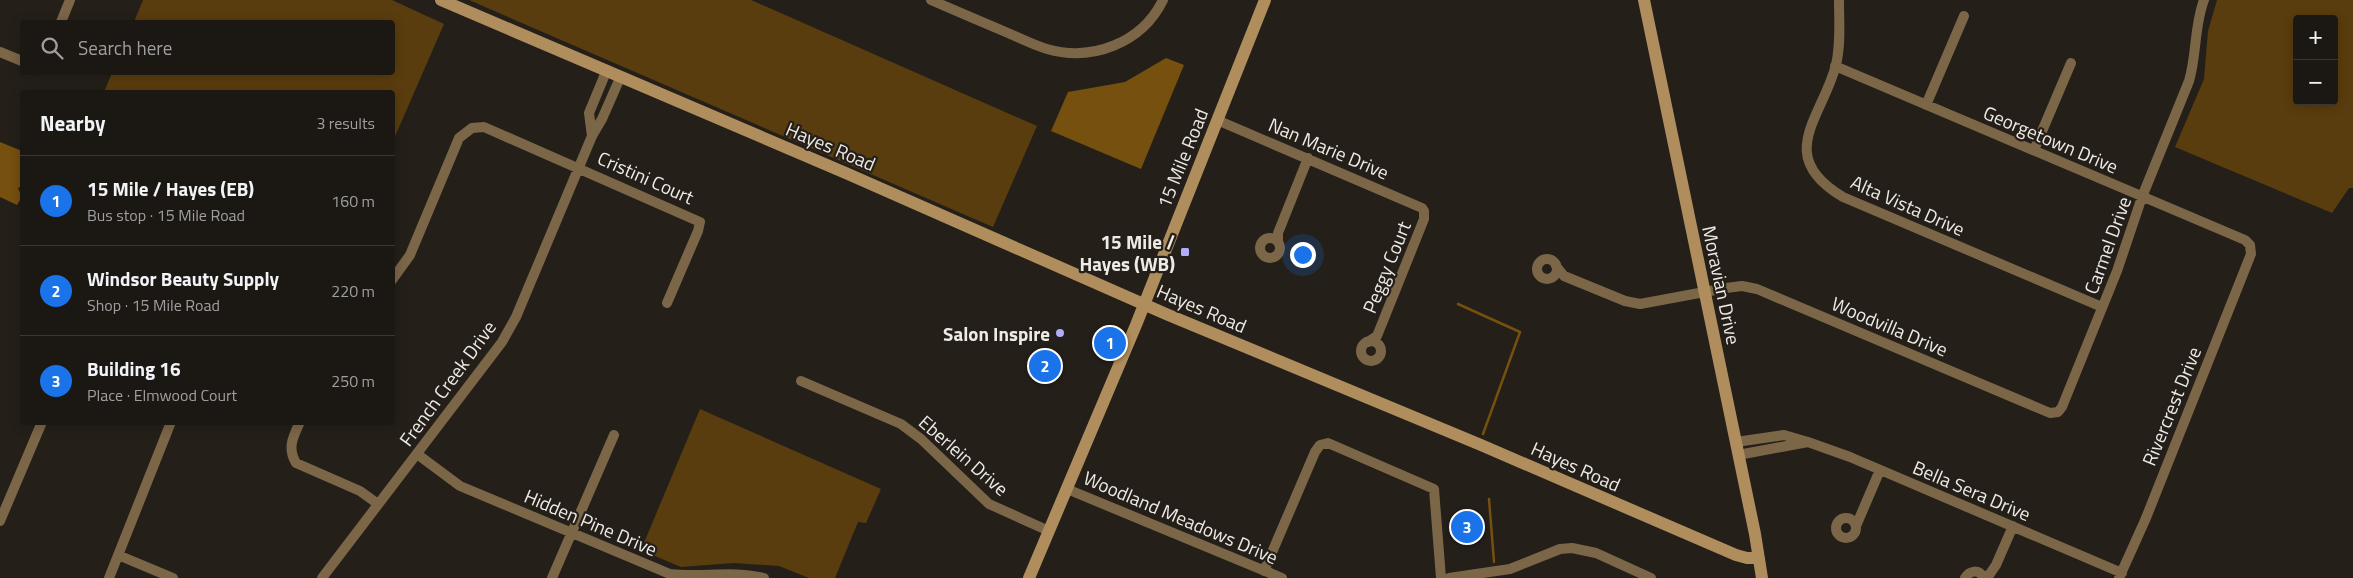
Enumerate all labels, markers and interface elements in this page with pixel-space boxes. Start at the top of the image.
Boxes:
map controls [2293,15,2338,105]
button: + [2293,15,2338,60]
search box [20,20,395,75]
text: Search here [78,33,172,62]
icon: search [38,34,66,62]
button: − [2293,60,2338,105]
street label: Georgetown Drive [1979,97,2123,181]
street label: 15 Mile Road [1149,104,1215,212]
text: Nearby [40,107,105,139]
street label: Nan Marie Drive [1264,110,1394,186]
text: 3 results [316,111,375,135]
street label: Hayes Road [782,114,880,178]
street label: Cristini Court [593,143,699,211]
street label: Alta Vista Drive [1846,167,1970,243]
text: 15 Mile / Hayes (EB) [87,174,254,203]
text: 1 [52,189,60,213]
text: 160 m [331,189,375,213]
street label: Carmel Drive [2076,192,2138,298]
text: Bus stop · 15 Mile Road [87,203,245,227]
street label: Peggy Court [1354,216,1418,317]
street label: Moravian Drive [1695,223,1749,347]
place label: 15 Mile / Hayes (WB) [1079,227,1175,278]
your location [1290,242,1316,268]
marker: 15 Mile / Hayes (WB) [1179,246,1191,258]
text: Windsor Beauty Supply [87,264,279,293]
street label: Hayes Road [1153,276,1251,340]
text: 2 [52,279,60,303]
text: 220 m [331,279,375,303]
street label: Woodvilla Drive [1827,288,1953,364]
text: Shop · 15 Mile Road [87,293,220,317]
street label: French Creek Drive [391,314,503,452]
place label: Salon Inspire [943,319,1050,348]
pin: 1 [1094,324,1126,362]
marker: Salon Inspire [1054,327,1066,339]
street label: Rivercrest Drive [2134,342,2208,470]
pin: 2 [1029,347,1061,385]
text: Building 16 [87,354,181,383]
text: 3 [52,369,60,393]
text: 250 m [331,369,375,393]
text: Place · Elmwood Court [87,383,237,407]
street label: Eberlein Drive [913,408,1015,502]
street label: Hayes Road [1527,433,1625,499]
street label: Bella Sera Drive [1909,452,2035,528]
street label: Woodland Meadows Drive [1079,463,1283,571]
street label: Hidden Pine Drive [520,481,662,563]
pin: 3 [1451,508,1483,546]

